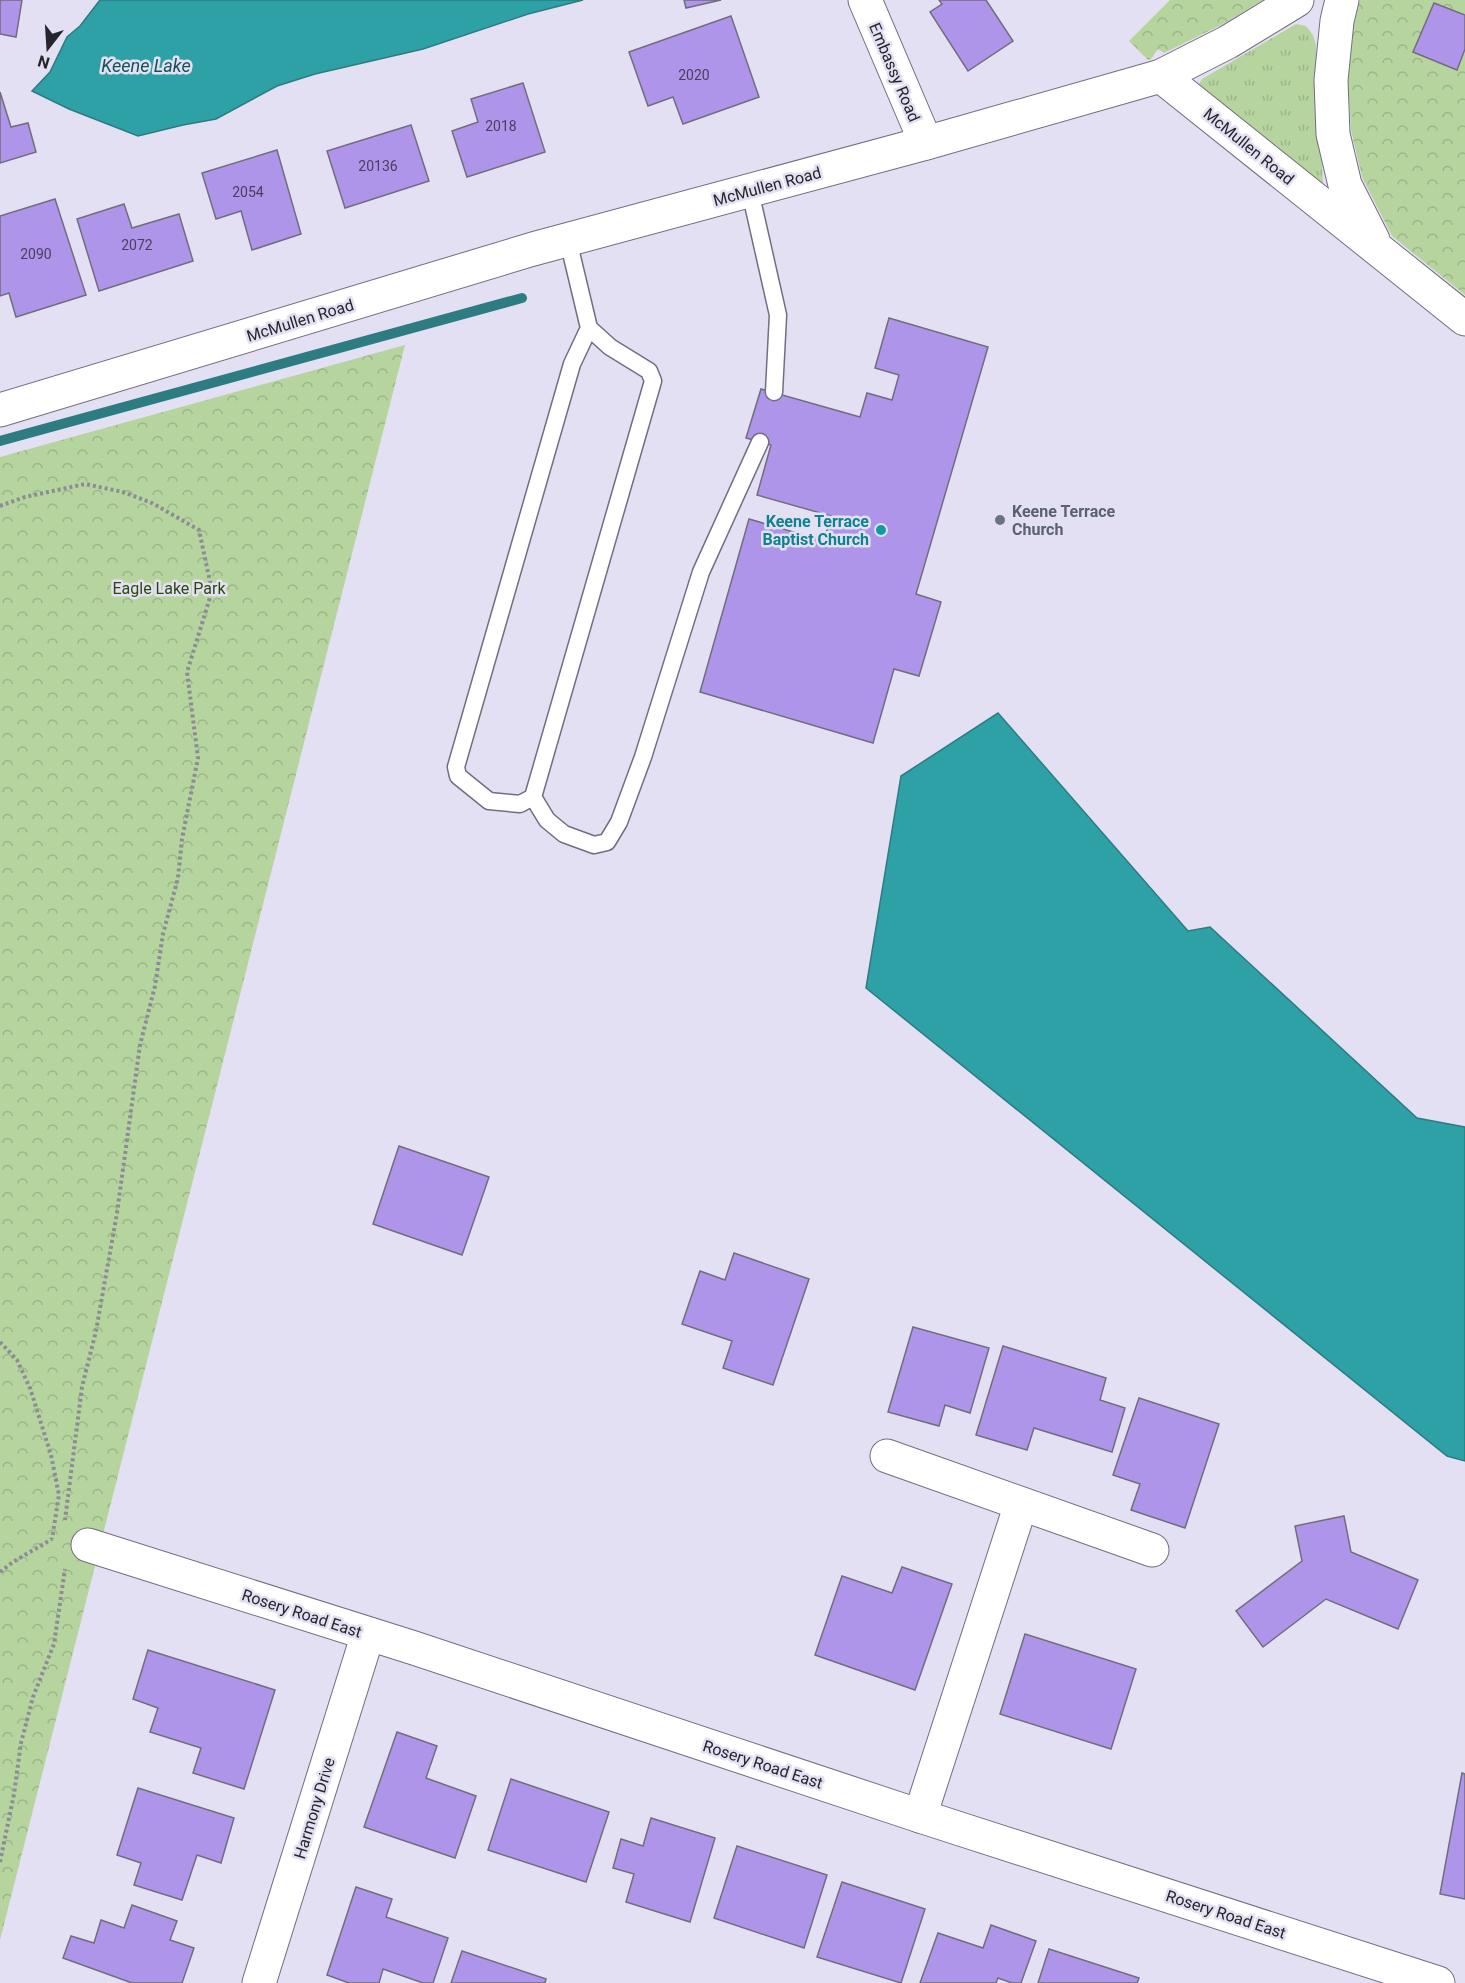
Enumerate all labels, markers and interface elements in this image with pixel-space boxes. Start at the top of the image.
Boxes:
north arrow [18,18,78,78]
street label: Embassy Road [865,20,924,124]
text: N [36,51,52,73]
water label: Keene Lake [101,55,191,76]
house number: 2020 [678,67,710,83]
street label: McMullen Road [1200,104,1298,189]
house number: 2018 [485,118,517,134]
house number: 20136 [358,158,398,174]
street label: McMullen Road [711,163,823,210]
house number: 2054 [232,184,264,200]
house number: 2072 [121,237,153,253]
house number: 2090 [20,246,52,262]
street label: McMullen Road [244,295,356,346]
place label: Keene Terrace Church [1012,502,1116,539]
place label: Keene Terrace Baptist Church [763,512,869,549]
marker: Keene Terrace Church [993,513,1007,527]
marker: Keene Terrace Baptist Church [874,523,888,537]
park label: Eagle Lake Park [112,579,226,598]
street label: Rosery Road East [240,1585,364,1642]
street label: Rosery Road East [701,1736,825,1793]
street label: Harmony Drive [290,1755,339,1861]
street label: Rosery Road East [1164,1886,1288,1943]

